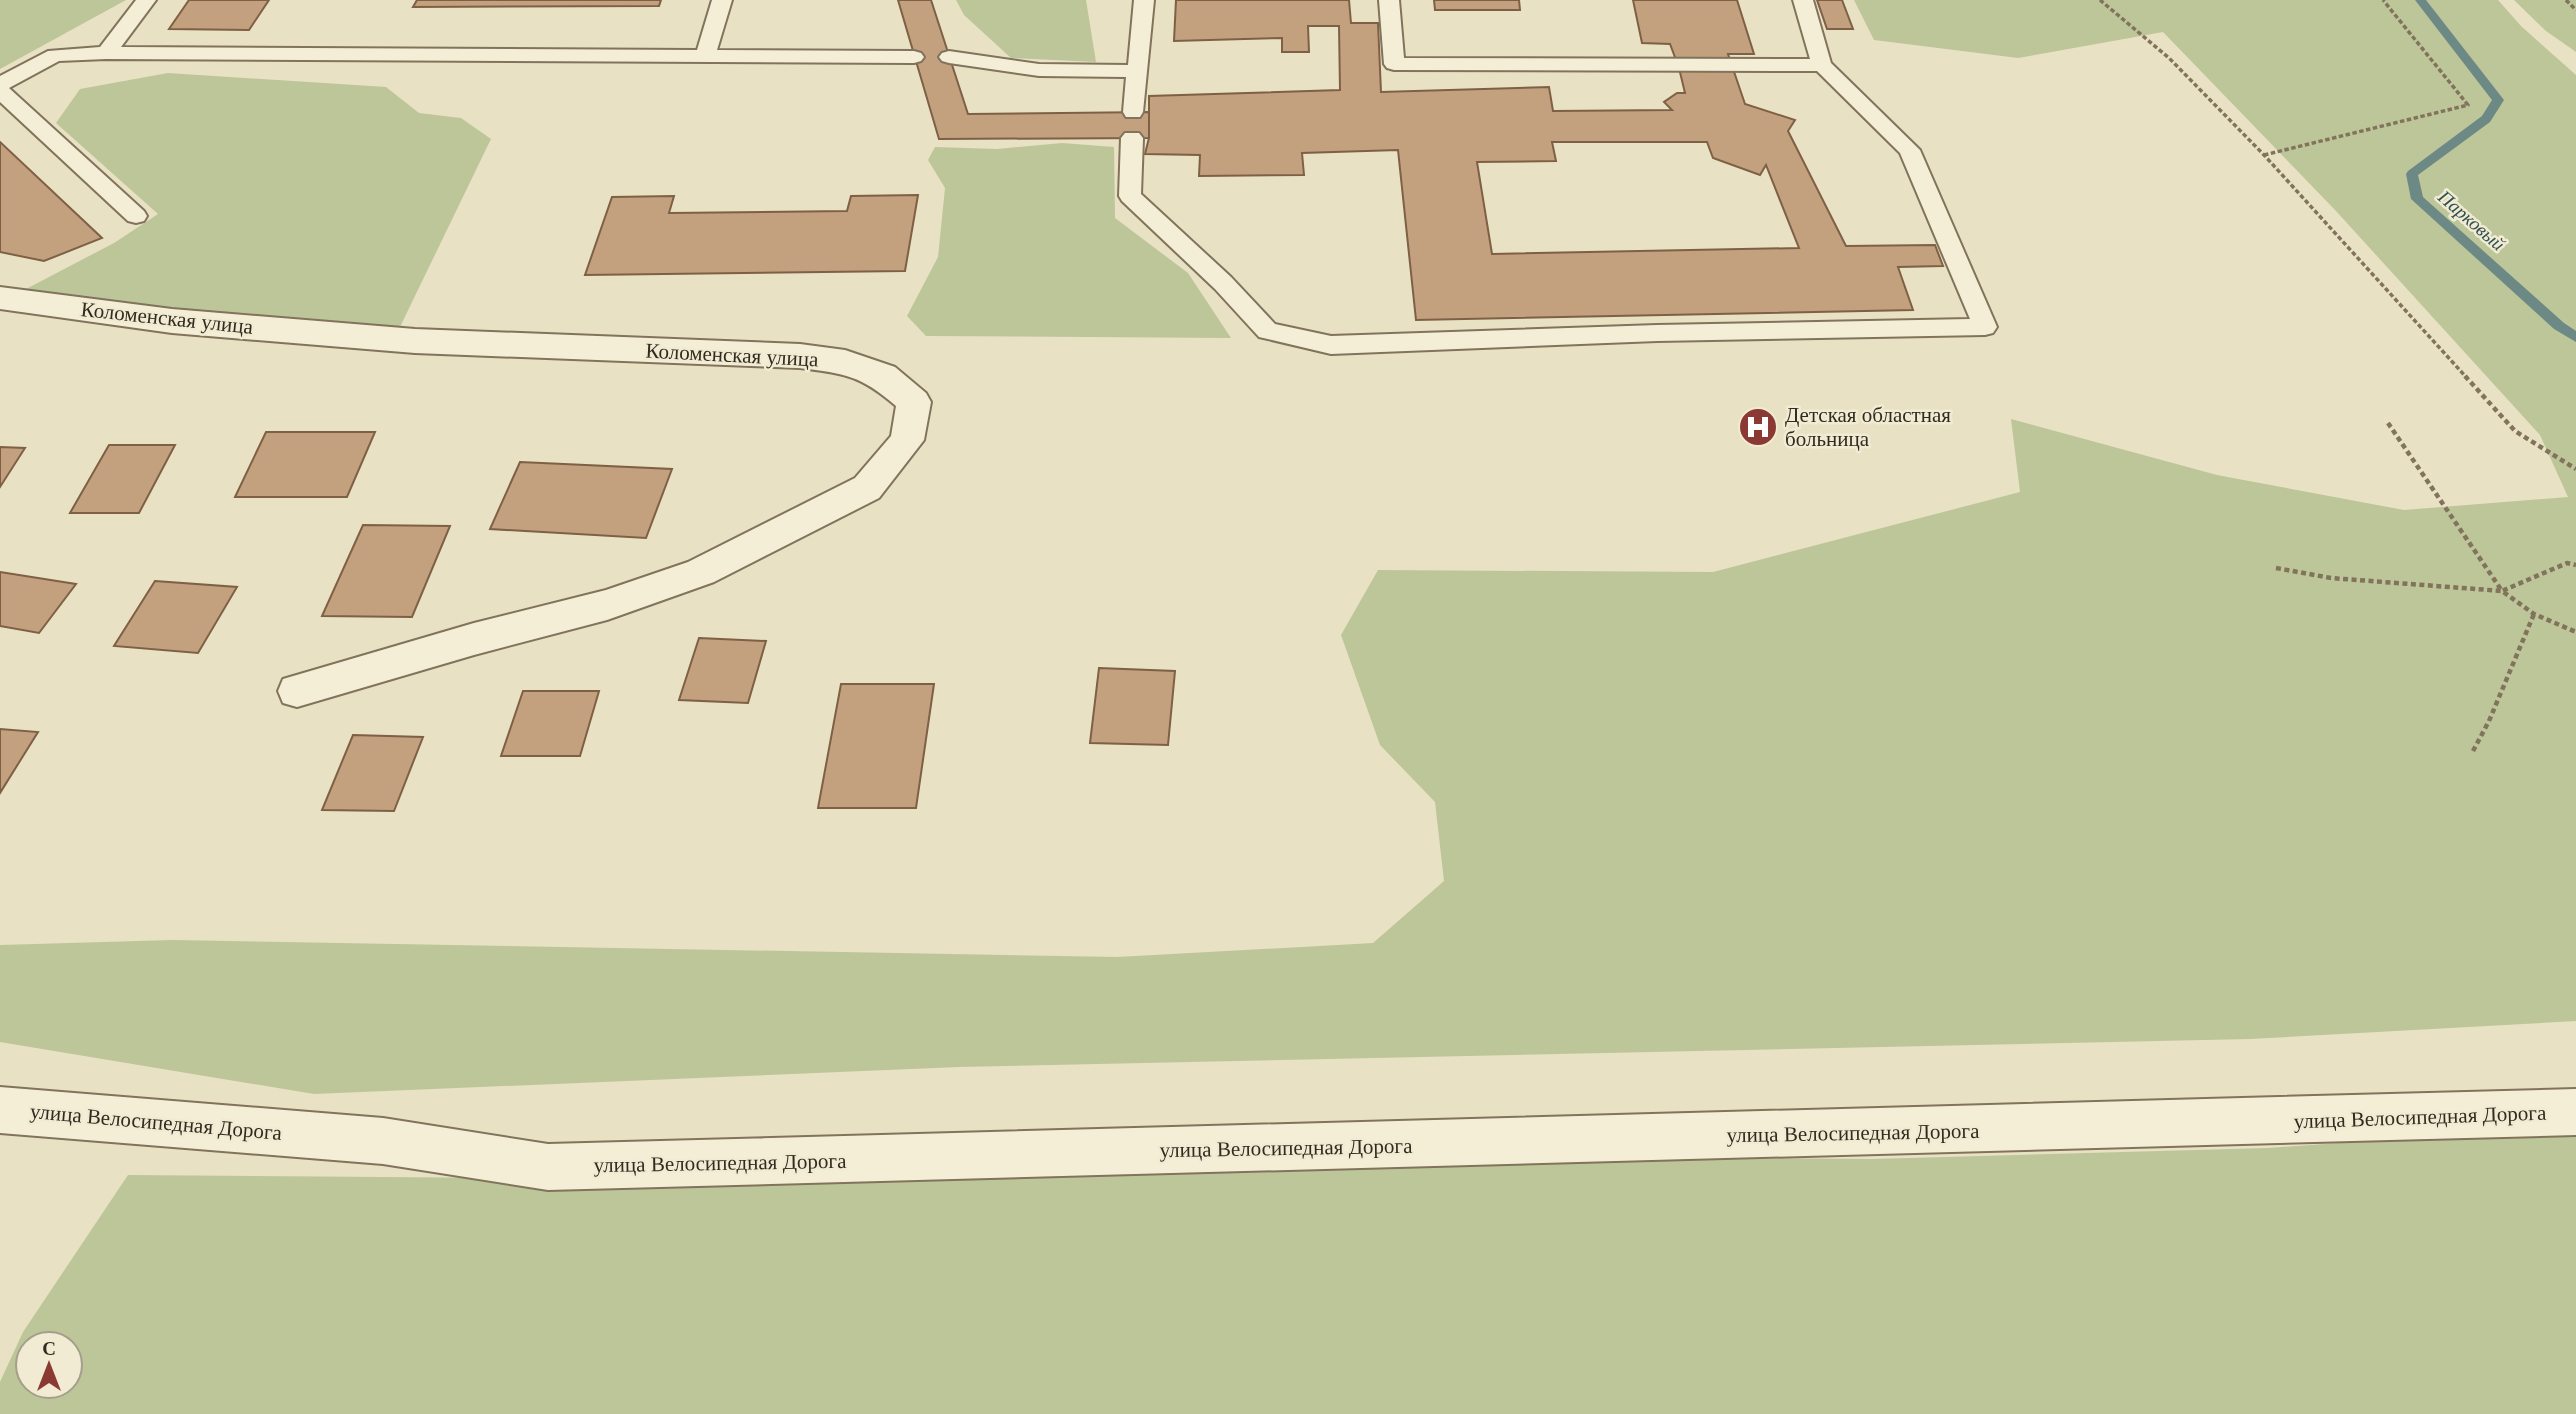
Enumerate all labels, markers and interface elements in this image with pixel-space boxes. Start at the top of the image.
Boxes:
water label: Парковый [2433,185,2509,255]
street label: Коломенская улица [80,297,255,339]
street label: Коломенская улица [645,338,820,372]
place label: Детская областная больница [1785,403,1951,451]
hospital icon: Детская областная больница [1737,406,1779,448]
street label: улица Велосипедная Дорога [29,1099,284,1145]
street label: улица Велосипедная Дорога [2293,1101,2547,1133]
street label: улица Велосипедная Дорога [1726,1119,1980,1147]
street label: улица Велосипедная Дорога [1159,1134,1413,1162]
street label: улица Велосипедная Дорога [593,1149,847,1177]
north arrow [14,1330,84,1400]
text: С [42,1338,56,1359]

